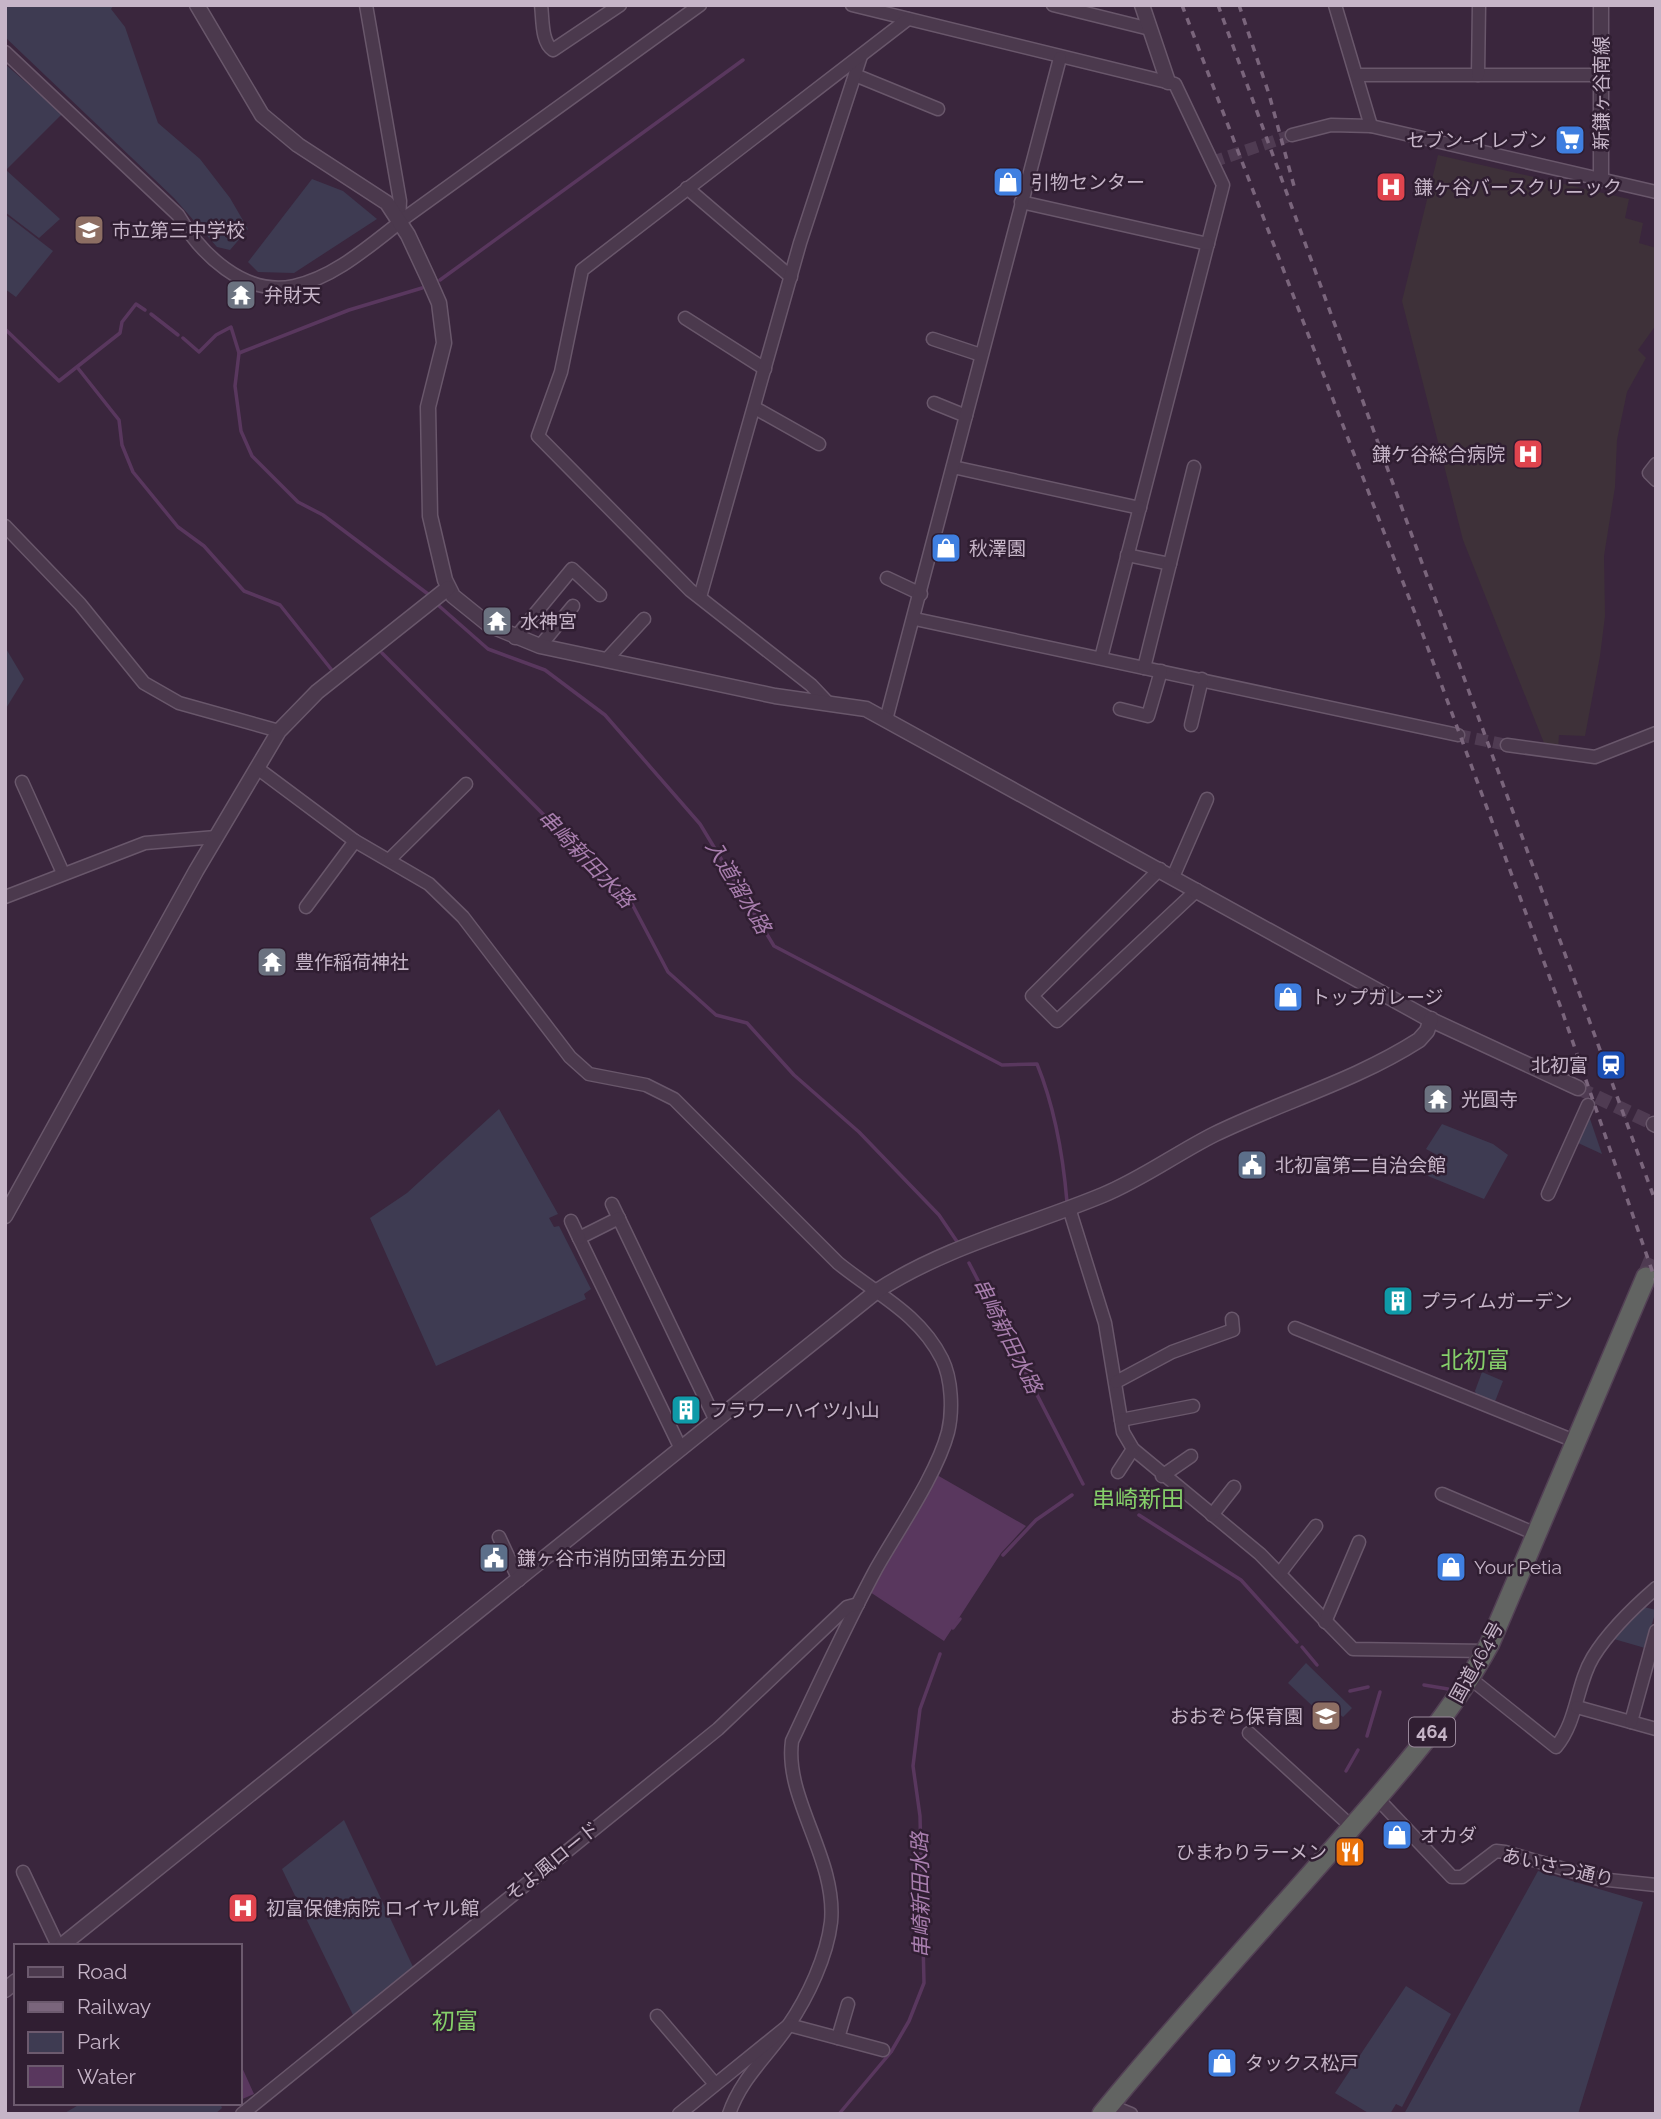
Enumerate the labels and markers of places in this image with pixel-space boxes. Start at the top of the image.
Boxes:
supermarket icon: セブン-イレブン [1553,123,1587,157]
place label: セブン-イレブン [1406,129,1547,151]
shop icon: 引物センター [991,165,1025,199]
hospital icon: 鎌ヶ谷バースクリニック [1374,170,1408,204]
place label: 引物センター [1031,171,1145,193]
place label: 鎌ヶ谷バースクリニック [1414,176,1622,198]
school or university icon: 市立第三中学校 [72,213,106,247]
place label: 市立第三中学校 [112,219,245,241]
temple icon: 弁財天 [224,278,258,312]
place label: 弁財天 [264,284,321,306]
hospital icon: 鎌ケ谷総合病院 [1511,437,1545,471]
place label: 鎌ケ谷総合病院 [1372,443,1505,465]
shop icon: 秋澤園 [929,531,963,565]
place label: 秋澤園 [969,537,1026,559]
temple icon: 水神宮 [480,604,514,638]
place label: 水神宮 [520,610,577,632]
temple icon: 豊作稲荷神社 [255,945,289,979]
place label: 豊作稲荷神社 [295,951,409,973]
shop icon: トップガレージ [1271,980,1305,1014]
place label: トップガレージ [1311,986,1444,1008]
station icon: 北初富 [1594,1048,1628,1082]
place label: 北初富 [1531,1054,1588,1076]
temple icon: 光圓寺 [1421,1082,1455,1116]
place label: 光圓寺 [1461,1088,1518,1110]
public building icon: 北初富第二自治会館 [1235,1148,1269,1182]
place label: 北初富第二自治会館 [1275,1154,1446,1176]
building icon: プライムガーデン [1381,1284,1415,1318]
place label: プライムガーデン [1421,1290,1573,1312]
building icon: フラワーハイツ小山 [669,1393,703,1427]
place label: フラワーハイツ小山 [709,1399,879,1421]
public building icon: 鎌ヶ谷市消防団第五分団 [477,1541,511,1575]
place label: 鎌ヶ谷市消防団第五分団 [517,1547,726,1569]
shop icon: Your Petia [1434,1550,1468,1584]
place label: Your Petia [1474,1556,1562,1578]
school or university icon: おおぞら保育園 [1309,1699,1343,1733]
place label: おおぞら保育園 [1170,1705,1303,1727]
shop icon: オカダ [1380,1818,1414,1852]
place label: オカダ [1420,1824,1477,1846]
restaurant icon: ひまわりラーメン [1333,1835,1367,1869]
place label: ひまわりラーメン [1176,1841,1327,1863]
hospital icon: 初富保健病院 ロイヤル館 [226,1891,260,1925]
place label: 初富保健病院 ロイヤル館 [266,1897,479,1919]
shop icon: タックス松戸 [1205,2046,1239,2080]
place label: タックス松戸 [1245,2052,1358,2074]

